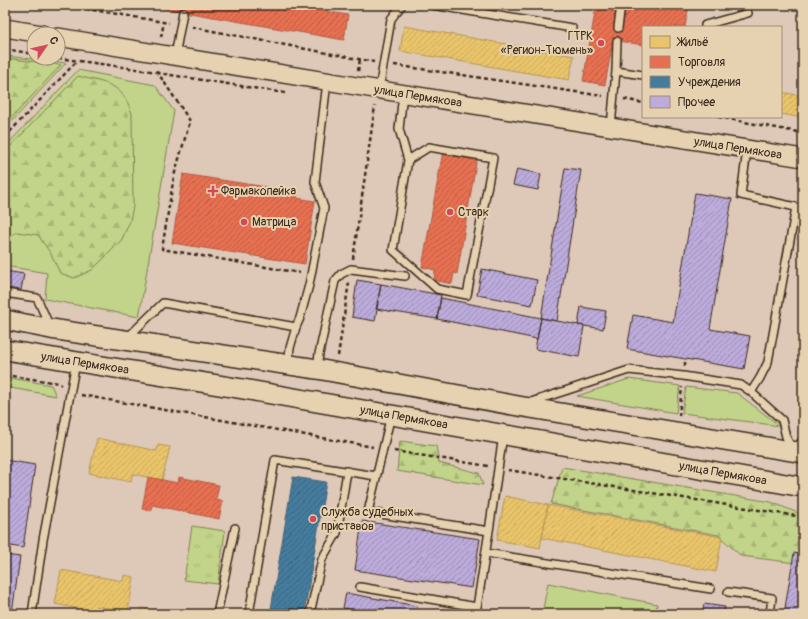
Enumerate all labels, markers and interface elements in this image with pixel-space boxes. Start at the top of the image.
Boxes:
north arrow [26,26,66,66]
legend [642,26,782,118]
place label: ГТРК «Регион-Тюмень» [501,29,593,58]
text: С [47,34,61,47]
text: Жильё [676,35,709,50]
marker: ГТРК «Регион-Тюмень» [596,38,606,48]
text: Торговля [678,55,726,70]
text: Учреждения [678,75,741,90]
street label: улица Пермякова [372,82,463,111]
text: Прочее [678,95,715,110]
street label: улица Пермякова [692,134,783,163]
place label: Фармакопейка [221,184,296,199]
marker: Фармакопейка [208,186,218,196]
place label: Старк [458,205,489,220]
marker: Старк [445,207,455,217]
place label: Матрица [252,215,297,230]
marker: Матрица [239,217,249,227]
street label: улица Пермякова [39,349,130,378]
street label: улица Пермякова [358,402,449,433]
street label: улица Пермякова [677,458,768,489]
place label: Служба судебных приставов [321,505,414,534]
marker: Служба судебных приставов [308,514,318,524]

